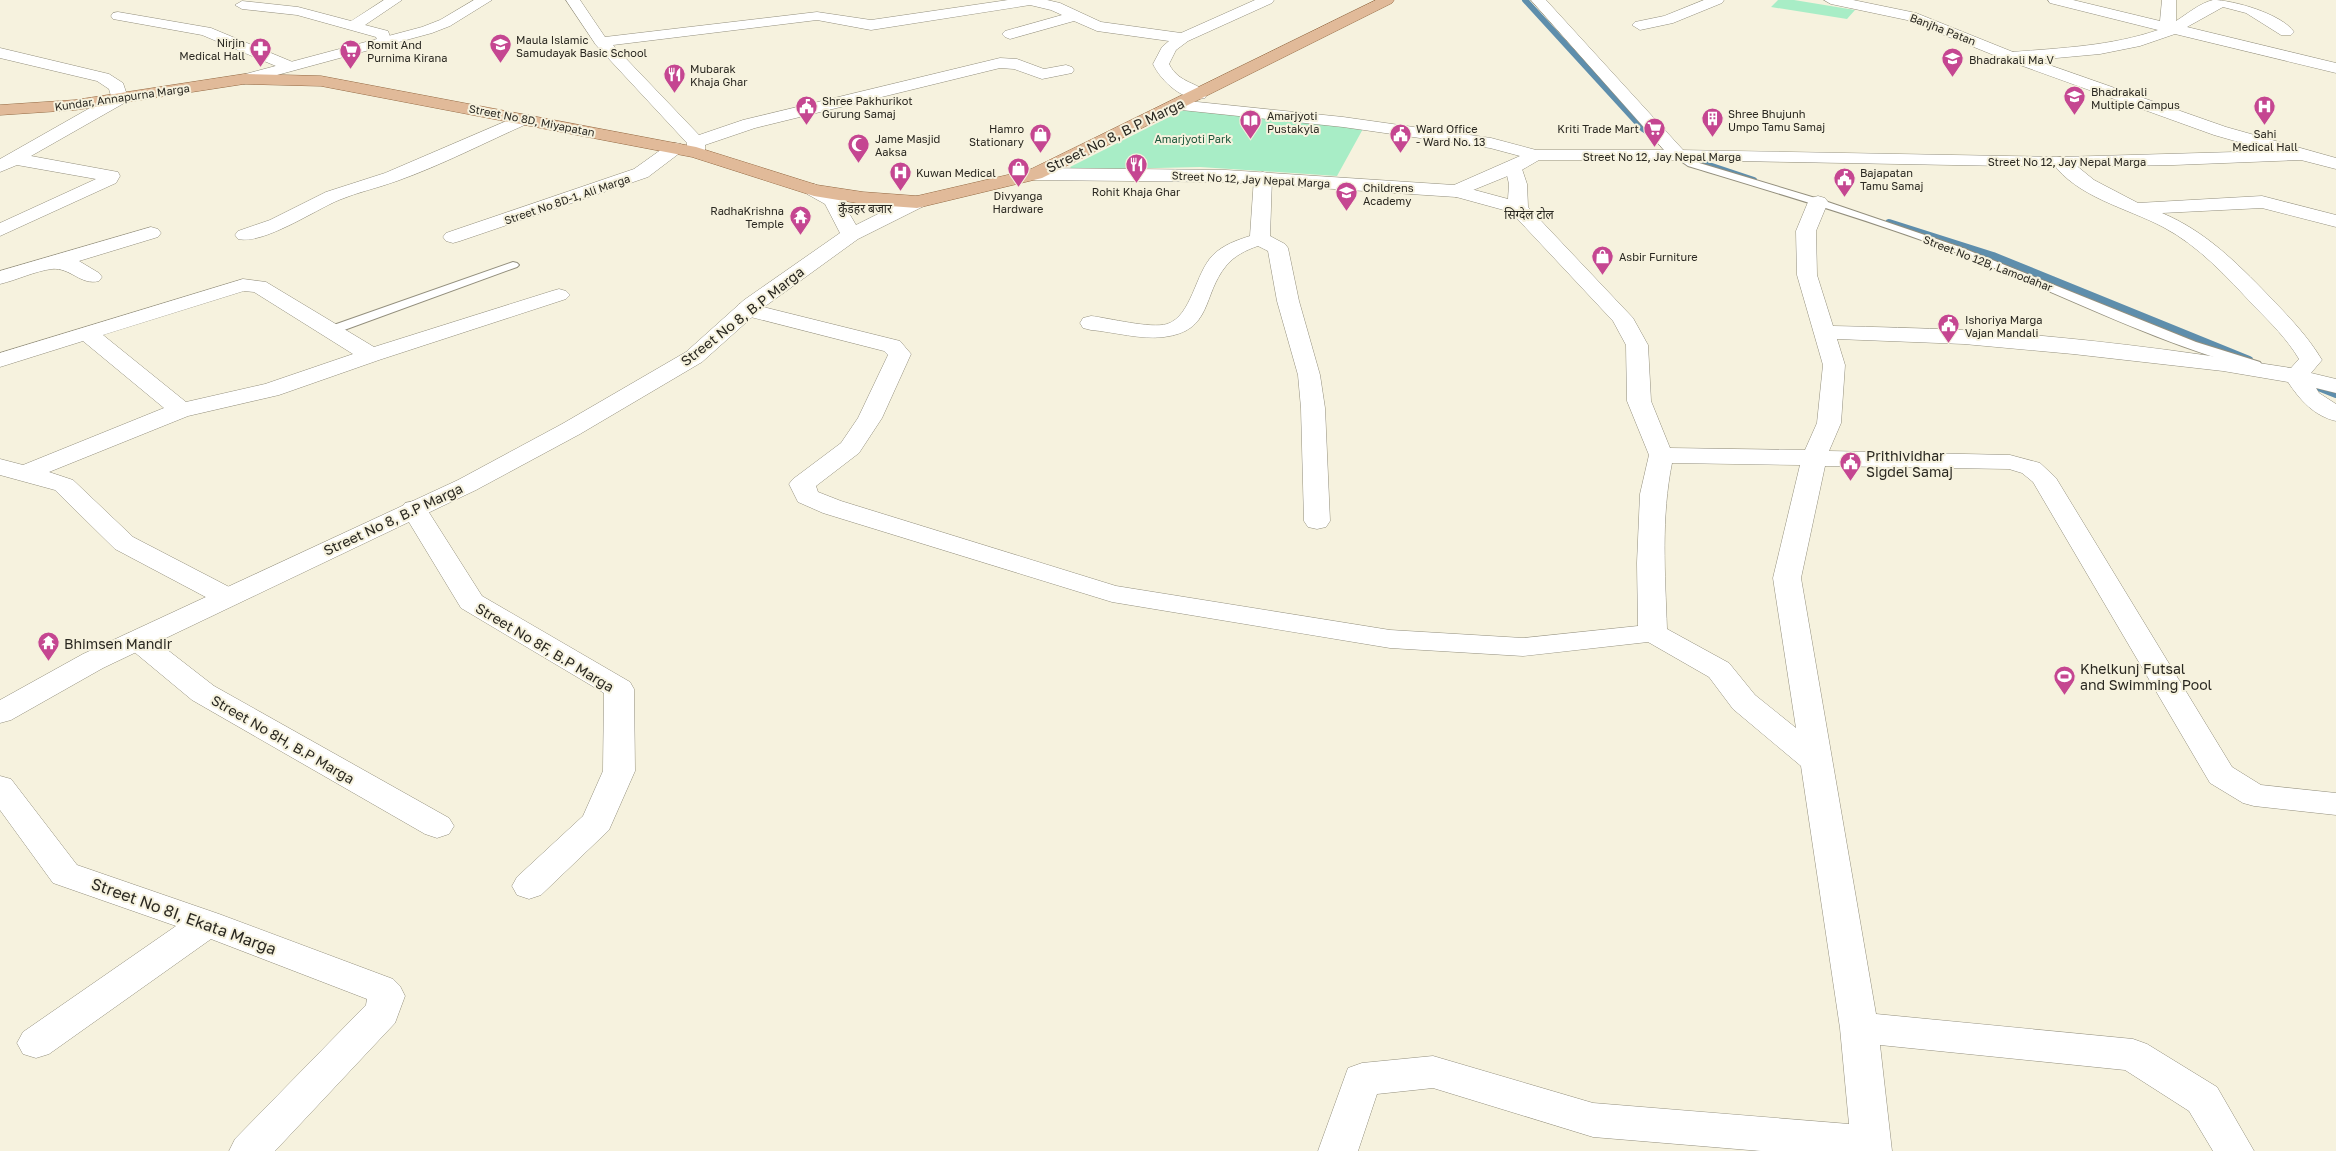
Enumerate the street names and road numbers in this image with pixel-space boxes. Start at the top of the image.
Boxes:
street label: Banjha Patan [1908,10,1978,48]
street label: Kundar, Annapurna Marga [54,81,190,113]
street label: Street No 8, B.P Marga [1043,94,1187,176]
street label: Street No 8D, Miyapatan [468,101,596,139]
street label: Street No 12, Jay Nepal Marga [1583,150,1741,163]
street label: Street No 12, Jay Nepal Marga [1988,155,2146,168]
street label: Street No 12, Jay Nepal Marga [1171,168,1331,190]
street label: Street No 8D-1, Ali Marga [502,171,632,227]
street label: Street No 12B, Lamodahar [1922,232,2055,294]
street label: Street No 8, B.P Marga [677,263,807,369]
street label: Street No 8, B.P Marga [321,479,465,559]
street label: Street No 8F, B.P Marga [473,599,617,695]
street label: Street No 8H, B.P Marga [208,691,358,787]
street label: Street No 8I, Ekata Marga [89,873,279,959]

